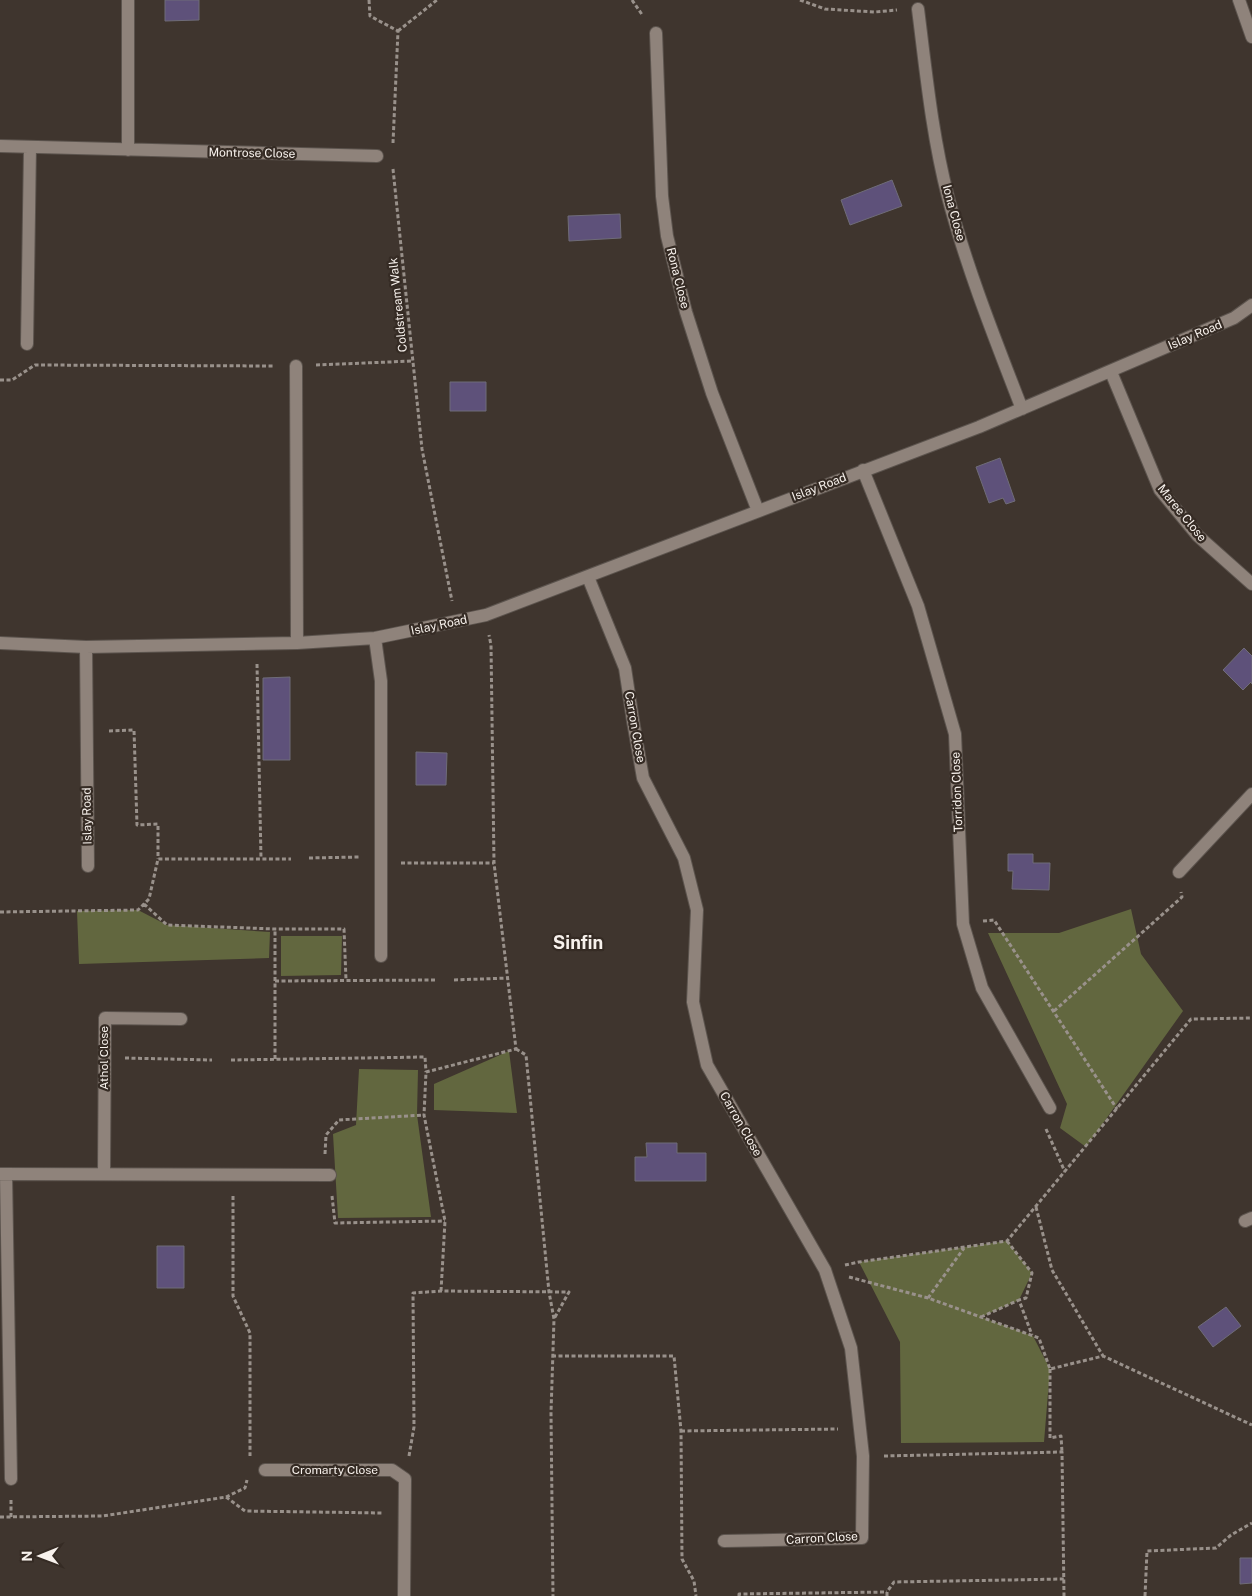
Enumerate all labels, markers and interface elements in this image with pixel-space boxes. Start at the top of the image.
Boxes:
street label: Montrose Close [208,145,296,161]
street label: Iona Close [940,183,968,243]
street label: Rona Close [664,246,692,310]
street label: Coldstream Walk [386,257,410,353]
street label: Islay Road [1166,317,1224,353]
street label: Islay Road [790,470,848,504]
street label: Maree Close [1155,482,1209,545]
street label: Islay Road [410,612,468,638]
street label: Carron Close [622,690,648,764]
street label: Torridon Close [949,751,965,832]
street label: Islay Road [80,787,94,845]
district label: Sinfin [553,932,603,953]
street label: Athol Close [97,1026,111,1090]
street label: Carron Close [717,1089,765,1159]
street label: Cromarty Close [292,1463,378,1477]
street label: Carron Close [786,1529,858,1547]
north arrow [15,1531,65,1581]
text: N [19,1551,35,1562]

